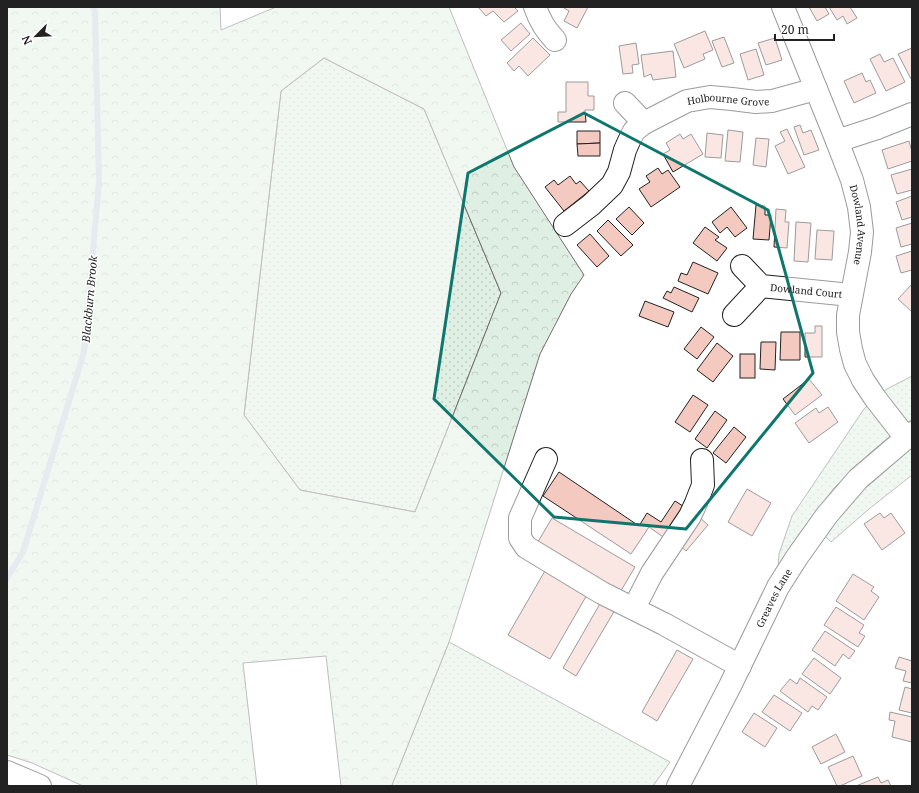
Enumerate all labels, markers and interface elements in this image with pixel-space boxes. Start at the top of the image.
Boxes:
north arrow [16,16,56,56]
scale bar [775,16,834,42]
text: 20 m [781,21,809,38]
text: N [18,33,35,47]
street label: Holbourne Grove [686,90,770,109]
street label: Dowland Avenue [846,183,869,266]
water label: Blackburn Brook [78,254,100,344]
street label: Dowland Court [770,280,843,301]
street label: Greaves Lane [752,566,795,630]

